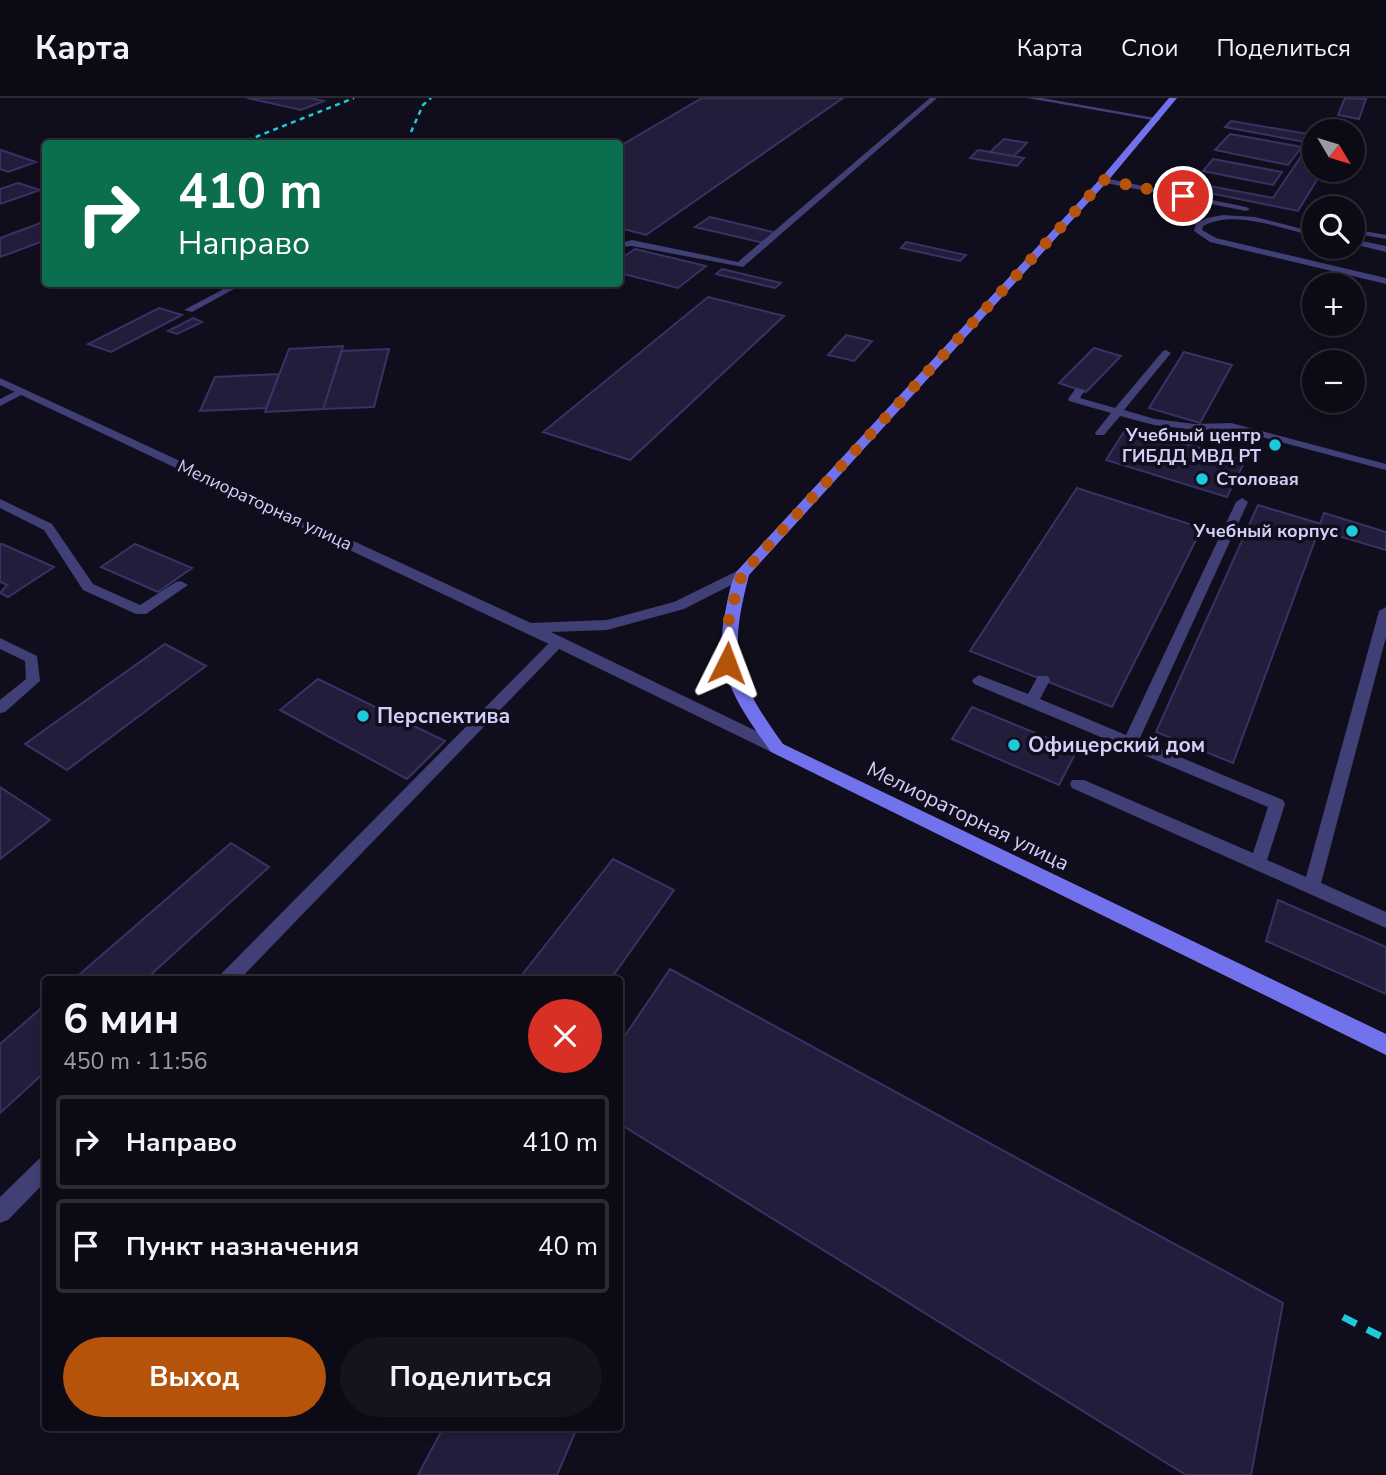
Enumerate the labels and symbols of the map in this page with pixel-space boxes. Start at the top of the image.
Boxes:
north arrow [1302,119,1365,182]
pin [1153,166,1213,226]
place label: Учебный центр ГИБДД МВД РТ [1122,423,1262,468]
marker: Учебный центр ГИБДД МВД РТ [1267,437,1283,453]
street label: Мелиораторная улица [174,454,356,556]
place label: Столовая [1216,467,1299,491]
marker: Столовая [1194,471,1210,487]
place label: Учебный корпус [1193,519,1338,543]
marker: Учебный корпус [1344,523,1360,539]
position arrow [690,626,764,700]
place label: Перспектива [377,702,510,730]
marker: Перспектива [355,708,371,724]
place label: Офицерский дом [1028,731,1205,759]
marker: Офицерский дом [1006,737,1022,753]
street label: Мелиораторная улица [862,755,1074,877]

